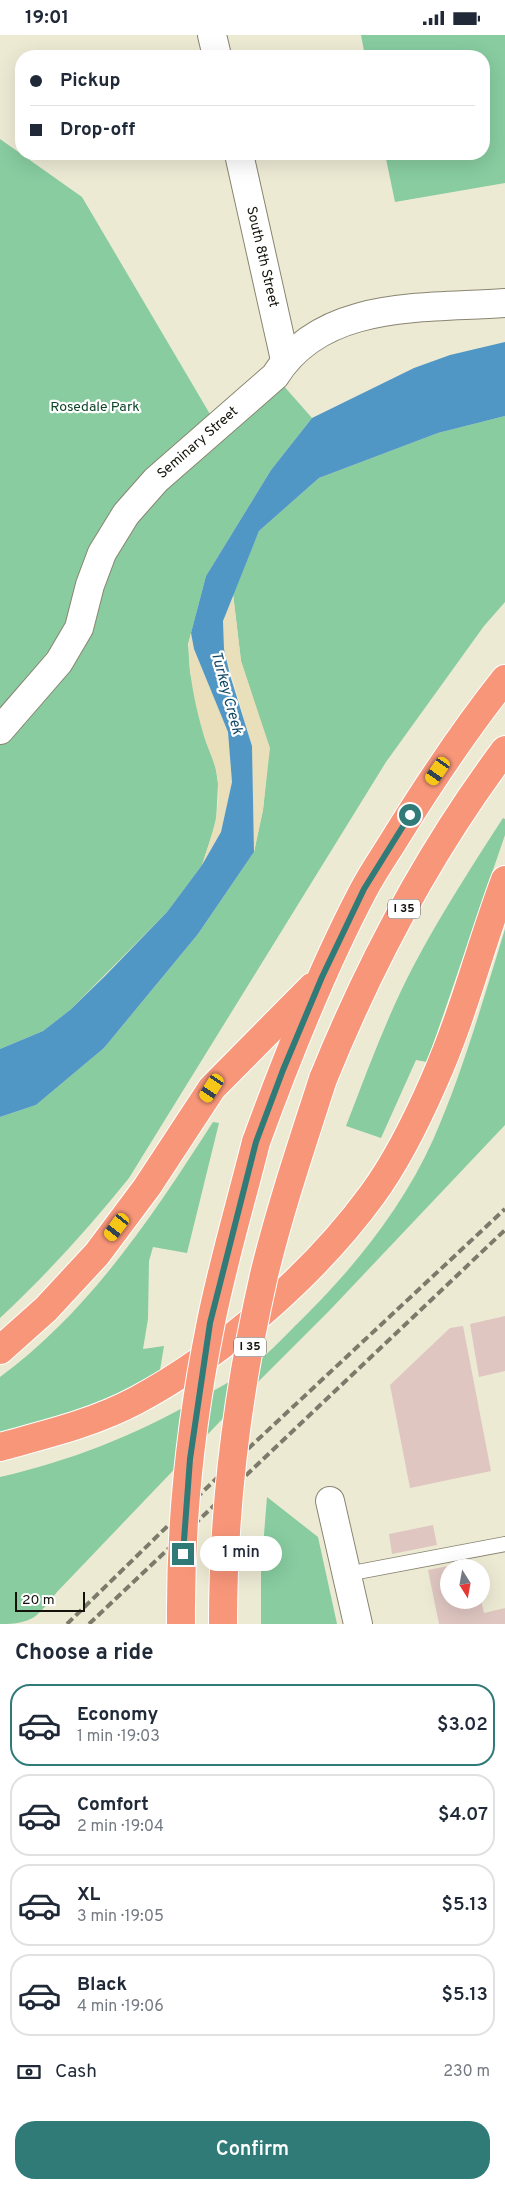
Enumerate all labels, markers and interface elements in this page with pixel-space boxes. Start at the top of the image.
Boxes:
text: 19:01 [25,6,69,30]
text: Pickup [60,69,120,93]
text: Drop-off [60,118,135,142]
street label: South 8th Street [242,205,282,309]
park label: Rosedale Park [50,399,140,416]
street label: Seminary Street [154,403,242,483]
water label: Turkey Creek [206,649,246,737]
car [423,754,452,788]
route start [399,804,421,826]
road number: I 35 [388,899,420,919]
car [197,1071,226,1105]
car [101,1211,132,1243]
road number: I 35 [234,1337,266,1356]
callout: 1 min [200,1537,283,1571]
route end [172,1543,194,1565]
text: 1 min [222,1543,260,1563]
north arrow [440,1559,490,1609]
map controls [440,1559,490,1609]
scale bar [15,1589,85,1612]
text: 20 m [22,1592,55,1609]
text: Choose a ride [15,1640,153,1667]
icon: car [17,1703,62,1748]
text: Economy [77,1703,158,1727]
text: $3.02 [437,1713,488,1737]
text: 1 min · 19:03 [77,1727,160,1747]
icon: car [17,1793,62,1838]
text: Comfort [77,1793,149,1817]
text: $4.07 [438,1803,488,1827]
text: 2 min · 19:04 [77,1817,164,1837]
icon: car [17,1883,62,1928]
text: XL [77,1883,100,1907]
text: $5.13 [442,1893,488,1917]
text: 3 min · 19:05 [77,1907,164,1927]
icon: car [17,1973,62,2018]
text: Black [77,1973,127,1997]
text: $5.13 [442,1983,488,2007]
text: 4 min · 19:06 [77,1997,164,2017]
icon: cash [15,2058,43,2086]
text: Cash [55,2060,97,2084]
text: 230 m [443,2062,490,2082]
button: Confirm [15,2121,490,2179]

